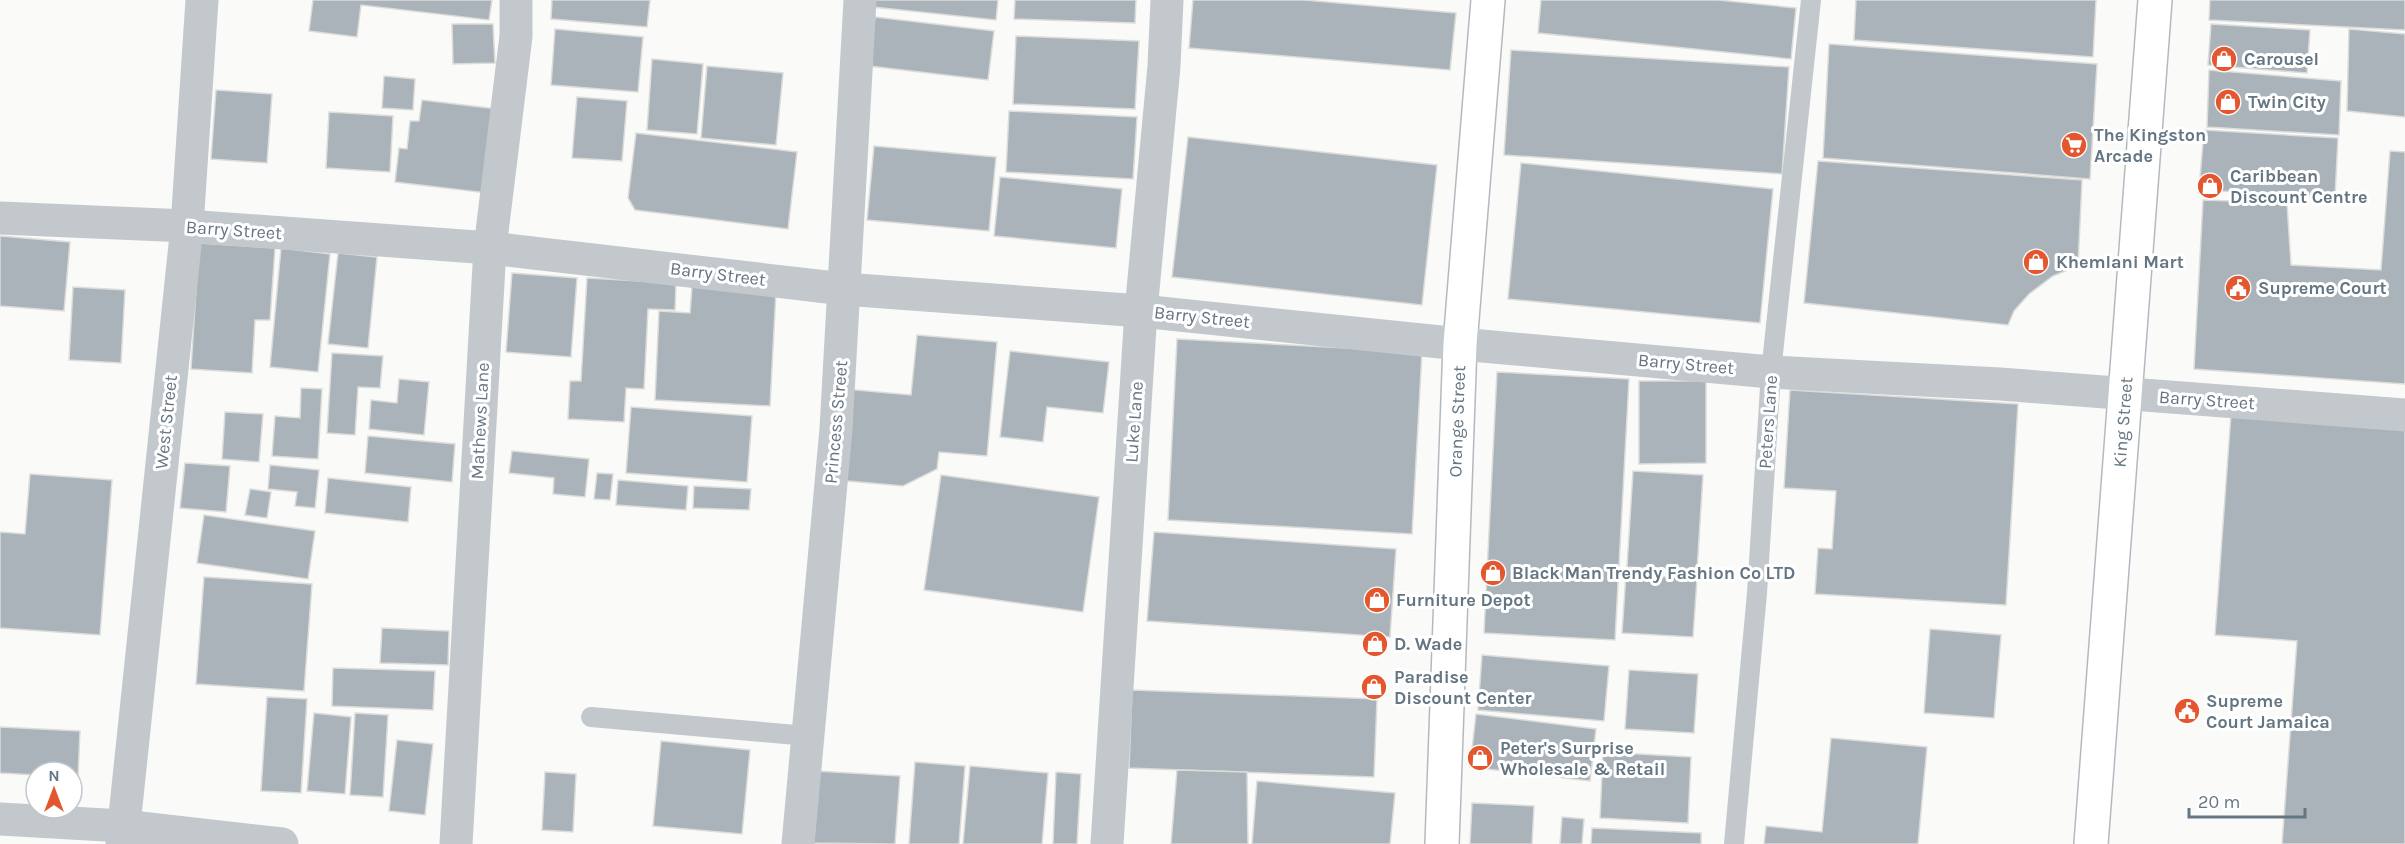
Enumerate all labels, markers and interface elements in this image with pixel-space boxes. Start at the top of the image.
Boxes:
shop icon: Carousel [2209,44,2239,74]
place label: Carousel [2244,48,2319,70]
shop icon: Twin City [2213,87,2243,117]
place label: Twin City [2248,91,2326,113]
place label: The Kingston Arcade [2094,124,2206,167]
supermarket icon: The Kingston Arcade [2059,130,2089,160]
place label: Caribbean Discount Centre [2230,165,2368,208]
shop icon: Caribbean Discount Centre [2195,171,2225,201]
street label: Barry Street [185,216,283,244]
shop icon: Khemlani Mart [2021,247,2051,277]
place label: Khemlani Mart [2056,251,2184,273]
street label: Barry Street [669,257,767,291]
public building icon: Supreme Court [2223,273,2253,303]
place label: Supreme Court [2258,277,2387,299]
street label: Barry Street [1153,301,1251,333]
street label: Barry Street [1637,349,1735,379]
street label: Princess Street [820,359,852,485]
street label: Mathews Lane [466,362,494,480]
street label: Orange Street [1444,365,1470,478]
street label: West Street [150,374,182,470]
street label: Peters Lane [1754,374,1782,470]
street label: King Street [2109,376,2137,468]
street label: Luke Lane [1120,381,1148,463]
street label: Barry Street [2158,386,2256,414]
shop icon: Black Man Trendy Fashion Co LTD [1478,558,1508,588]
place label: Black Man Trendy Fashion Co LTD [1512,562,1795,584]
shop icon: Furniture Depot [1362,585,1392,615]
place label: Furniture Depot [1396,589,1531,611]
shop icon: D. Wade [1360,629,1390,659]
place label: D. Wade [1394,633,1462,655]
place label: Paradise Discount Center [1394,666,1532,709]
shop icon: Paradise Discount Center [1359,672,1389,702]
place label: Supreme Court Jamaica [2206,690,2330,733]
public building icon: Supreme Court Jamaica [2172,696,2202,726]
place label: Peter's Surprise Wholesale & Retail [1500,737,1665,780]
shop icon: Peter's Surprise Wholesale & Retail [1465,743,1495,773]
north arrow [24,760,84,820]
text: N [48,766,60,785]
scale bar [2189,781,2304,819]
text: 20 m [2198,791,2240,813]

